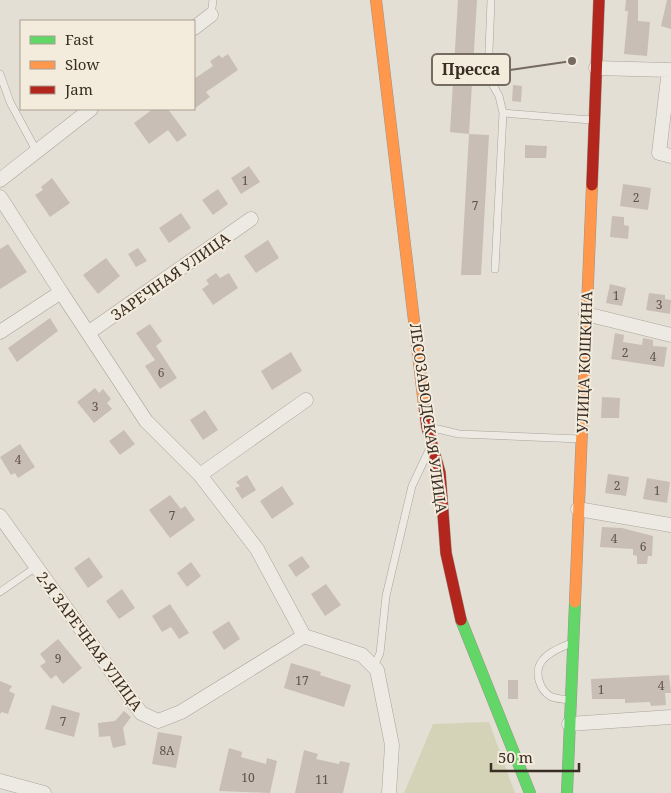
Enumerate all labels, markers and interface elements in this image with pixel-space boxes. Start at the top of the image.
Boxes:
legend [20,20,195,110]
text: Fast [65,29,94,49]
text: Slow [65,54,99,74]
callout: Пресса [432,54,510,85]
text: Пресса [442,58,500,80]
text: Jam [64,79,93,99]
house number: 1 [242,172,248,189]
house number: 2 [633,189,639,206]
house number: 7 [472,197,479,214]
street label: ЗАРЕЧНАЯ УЛИЦА [107,227,234,325]
house number: 1 [613,287,619,304]
street label: УЛИЦА КОШКИНА [572,290,596,433]
house number: 3 [656,296,663,313]
street label: ЛЕСОЗАВОДСКАЯ УЛИЦА [406,322,452,515]
house number: 2 [622,344,628,361]
house number: 4 [650,348,657,365]
house number: 6 [158,364,165,381]
house number: 3 [92,398,99,415]
house number: 4 [15,451,22,468]
house number: 2 [614,477,620,494]
house number: 1 [654,482,660,499]
house number: 7 [169,507,176,524]
house number: 4 [611,530,618,547]
house number: 6 [640,538,647,555]
street label: 2-Я ЗАРЕЧНАЯ УЛИЦА [33,567,148,715]
house number: 9 [55,650,61,667]
house number: 17 [295,672,309,689]
house number: 4 [658,677,665,694]
house number: 1 [598,681,604,698]
house number: 7 [60,713,67,730]
scale bar [491,740,578,772]
house number: 8А [159,742,175,759]
text: 50 m [498,747,533,767]
house number: 10 [241,769,255,786]
house number: 11 [315,771,329,788]

